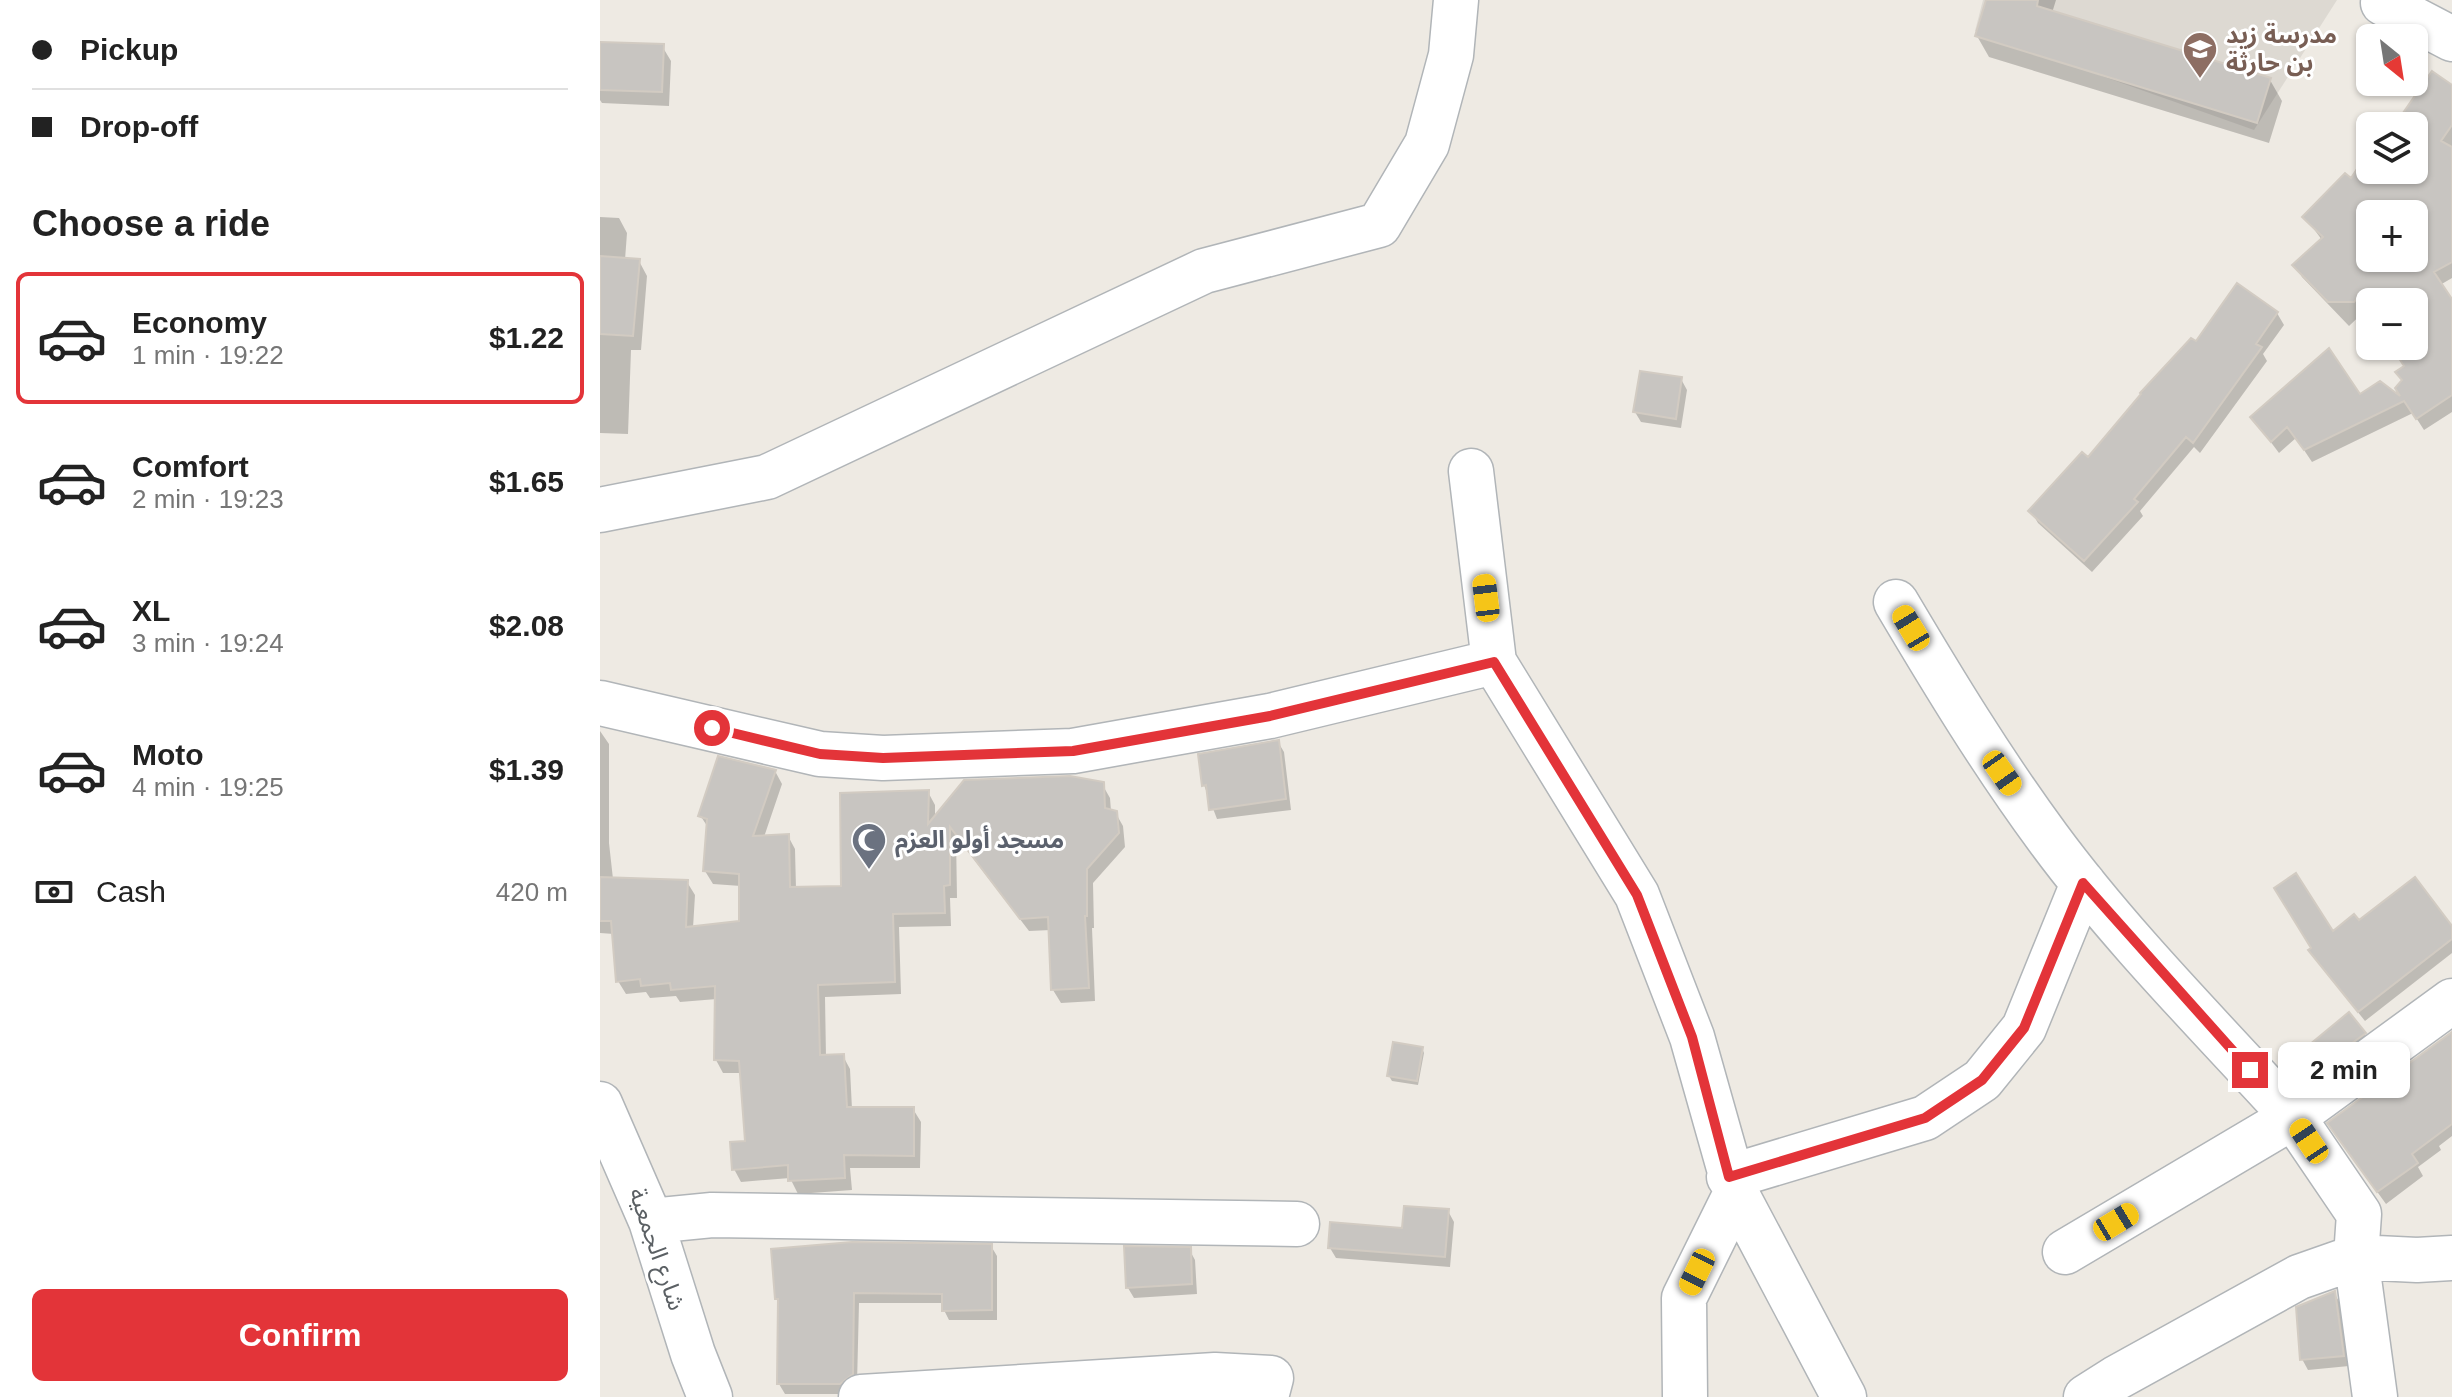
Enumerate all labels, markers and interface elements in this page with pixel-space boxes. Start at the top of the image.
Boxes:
place label: مدرسة زيد بن حارثة [2226,21,2337,77]
north arrow [2356,24,2428,96]
map controls [2356,24,2428,360]
school or university icon: مدرسة زيد بن حارثة [2181,30,2219,80]
text: Pickup [80,33,178,66]
text: Drop-off [80,110,198,143]
button: layers [2356,112,2428,184]
button: + [2356,200,2428,272]
text: Choose a ride [32,203,270,244]
button: − [2356,288,2428,360]
icon: car [36,302,108,374]
text: Economy [132,306,267,339]
text: $1.22 [489,321,564,354]
text: 1 min · 19:22 [132,340,284,370]
icon: car [36,446,108,518]
text: Comfort [132,450,249,483]
text: $1.65 [489,465,564,498]
text: 2 min · 19:23 [132,484,284,514]
car [1471,573,1501,623]
icon: car [36,590,108,662]
text: XL [132,594,170,627]
car [1888,601,1934,655]
text: $2.08 [489,609,564,642]
text: 3 min · 19:24 [132,628,284,658]
route start [694,710,730,746]
icon: car [36,734,108,806]
text: Moto [132,738,204,771]
car [1978,746,2026,800]
text: $1.39 [489,753,564,786]
text: 4 min · 19:25 [132,772,284,802]
mosque icon: مسجد أولو العزم [850,821,888,871]
place label: مسجد أولو العزم [895,825,1064,858]
icon: cash [32,870,76,914]
text: Cash [96,875,166,908]
text: 420 m [496,877,568,907]
callout: 2 min [2278,1042,2410,1098]
route end [2232,1052,2268,1088]
text: 2 min [2310,1055,2378,1085]
car [2286,1114,2332,1168]
street label: شارع الجمعية [620,1184,691,1315]
car [2089,1199,2143,1245]
car [1676,1245,1718,1299]
button: Confirm [32,1289,568,1381]

